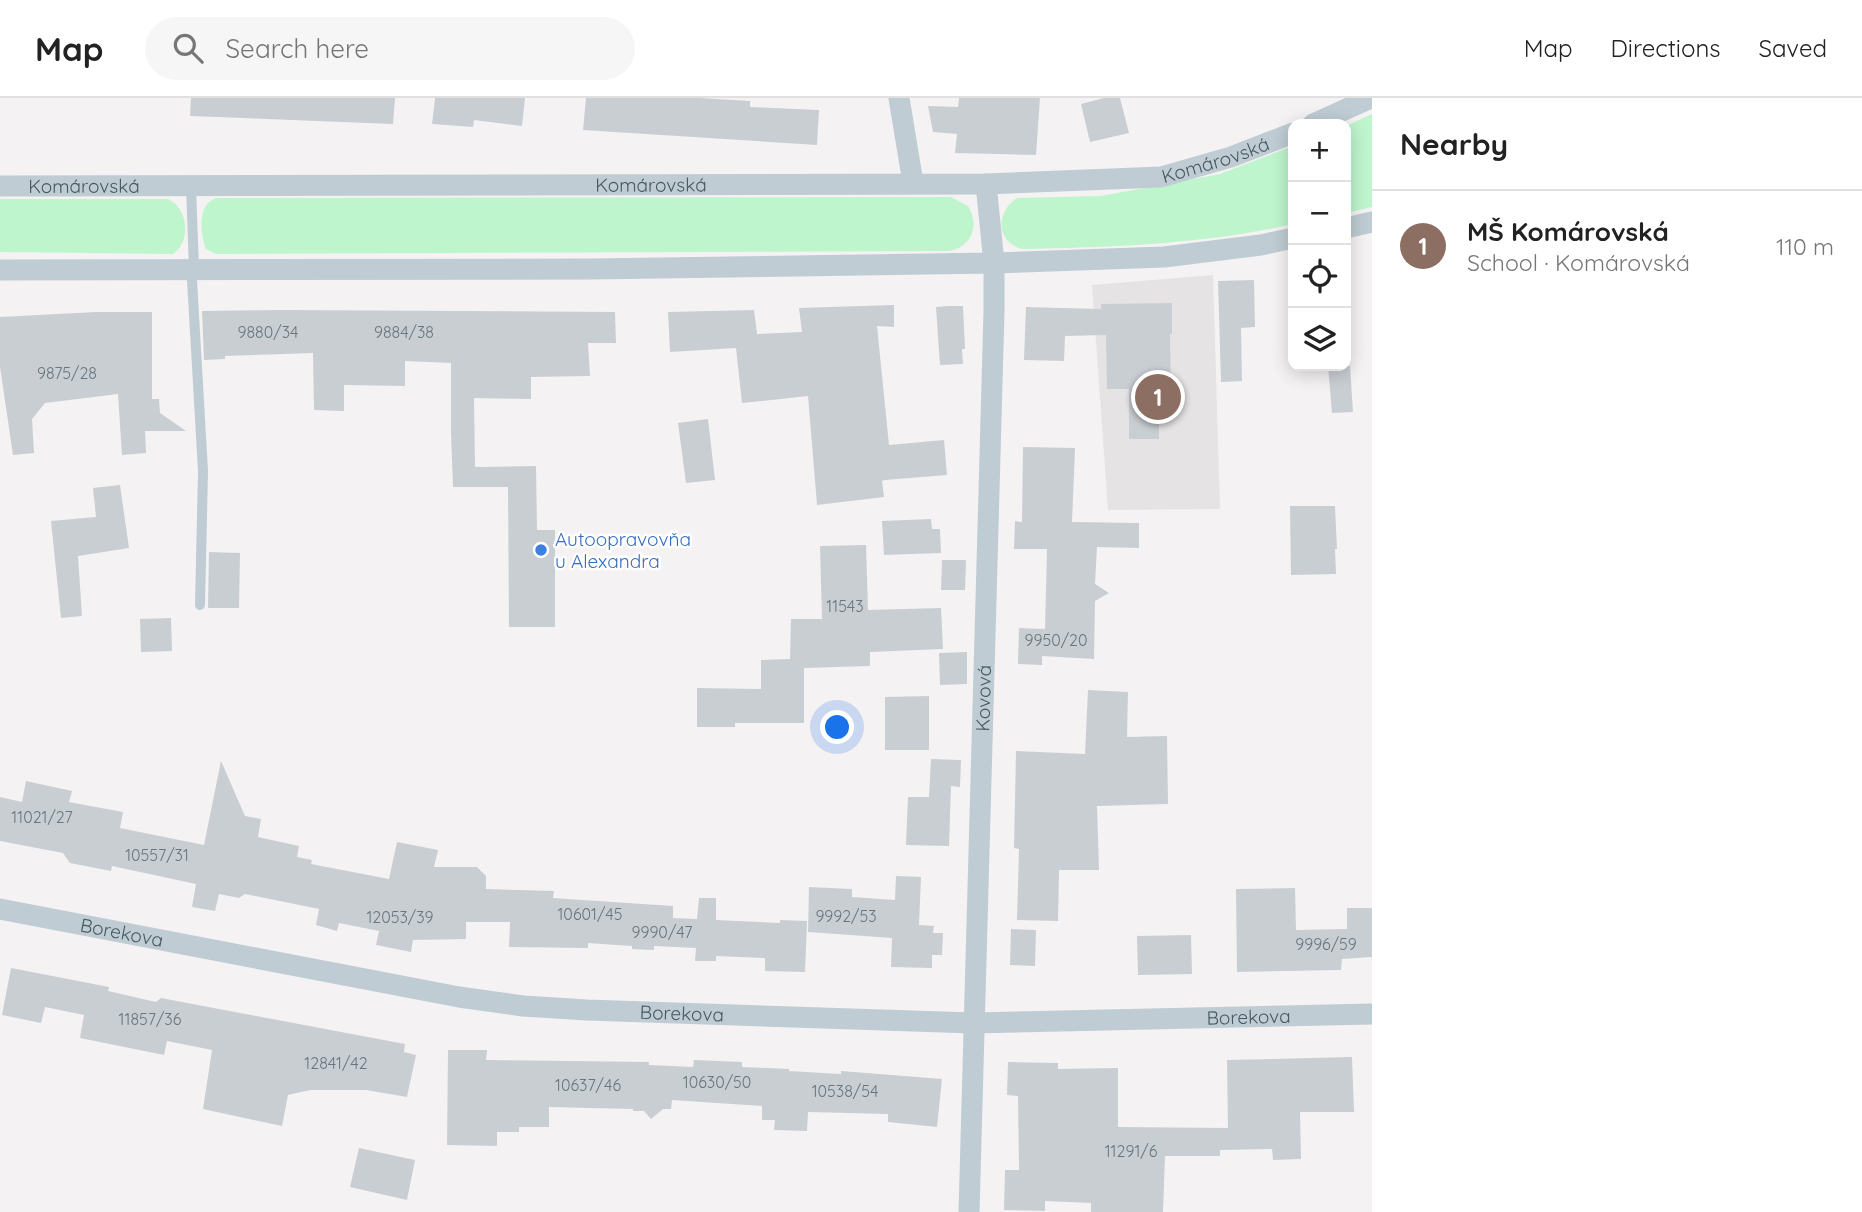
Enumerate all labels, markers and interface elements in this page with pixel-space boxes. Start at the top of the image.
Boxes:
search box [145,17,635,80]
text: Map [35,28,103,69]
icon: search [169,29,207,67]
text: Search here [225,32,369,65]
text: Map [1524,33,1573,63]
text: Directions [1611,33,1721,63]
text: Saved [1759,33,1827,63]
map controls [1288,119,1351,371]
button: + [1288,119,1351,182]
text: Nearby [1400,125,1508,163]
street label: Komárovská [1159,131,1272,188]
street label: Komárovská [595,173,707,197]
street label: Komárovská [28,174,140,198]
button: − [1288,182,1351,245]
text: MŠ Komárovská [1467,215,1669,248]
text: 1 [1419,232,1427,261]
text: 110 m [1776,232,1834,261]
button: locate [1288,245,1351,308]
text: School · Komárovská [1467,248,1690,277]
button: layers [1288,308,1351,371]
house number: 9880/34 [238,322,298,342]
house number: 9884/38 [374,322,434,342]
house number: 9875/28 [37,363,97,383]
pin: 1 [1135,371,1181,423]
place label: Autoopravovňa u Alexandra [555,527,691,573]
marker: Autoopravovňa u Alexandra [533,542,549,558]
house number: 11543 [826,596,864,616]
house number: 9950/20 [1025,630,1087,650]
street label: Kovová [970,665,996,732]
your location [820,710,854,744]
house number: 11021/27 [11,807,73,827]
house number: 10557/31 [125,845,189,865]
house number: 10601/45 [557,904,623,924]
house number: 9992/53 [815,906,877,926]
house number: 12053/39 [366,907,434,927]
street label: Borekova [78,913,165,952]
house number: 9990/47 [632,922,692,942]
house number: 9996/59 [1295,934,1357,954]
street label: Borekova [639,1000,724,1027]
street label: Borekova [1206,1004,1291,1030]
house number: 11857/36 [119,1009,182,1029]
house number: 12841/42 [304,1053,368,1073]
house number: 10630/50 [683,1072,751,1092]
house number: 10637/46 [555,1075,621,1095]
house number: 10538/54 [812,1081,878,1101]
house number: 11291/6 [1105,1141,1158,1161]

